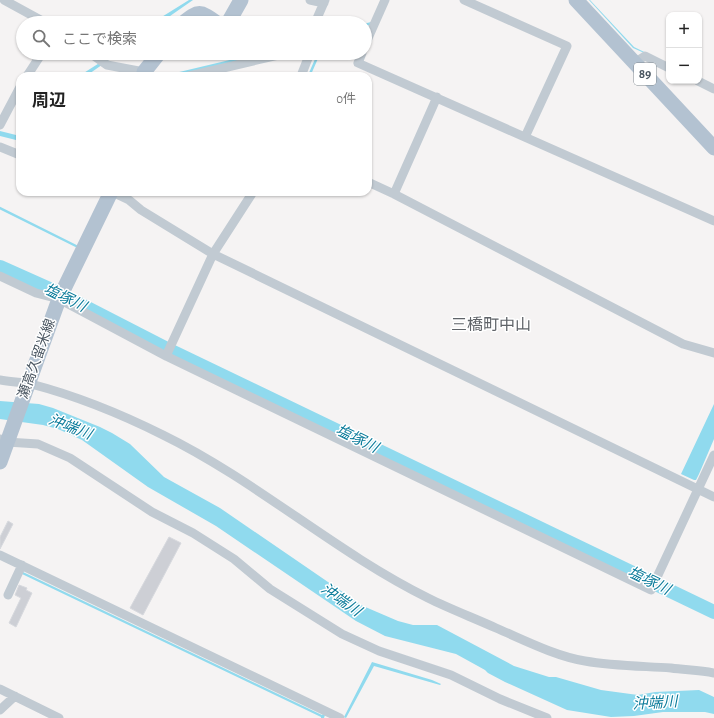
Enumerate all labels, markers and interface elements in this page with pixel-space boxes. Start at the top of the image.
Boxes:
map controls [666,12,702,84]
button: + [666,12,702,48]
search box [16,16,372,60]
icon: search [30,27,52,49]
text: ここで検索 [62,32,137,47]
button: − [666,48,702,84]
road number: 89 [634,63,656,85]
text: 周辺 [32,92,66,109]
text: 0件 [336,93,356,106]
water label: 塩塚川 [41,280,91,315]
district label: 三橋町中山 [451,316,531,333]
street label: 瀬高久留米線 [15,317,58,401]
water label: 沖端川 [46,411,96,443]
water label: 塩塚川 [333,421,383,456]
water label: 塩塚川 [625,563,675,598]
water label: 沖端川 [318,580,366,620]
water label: 沖端川 [632,693,680,712]

